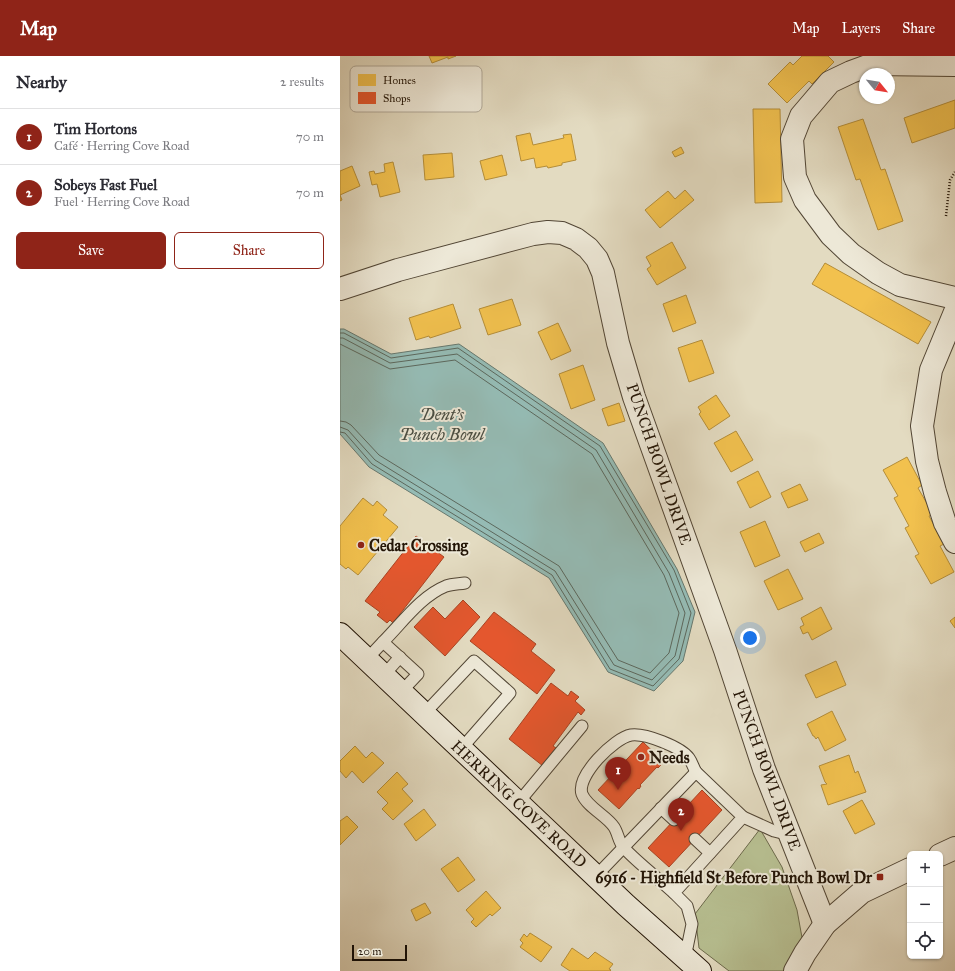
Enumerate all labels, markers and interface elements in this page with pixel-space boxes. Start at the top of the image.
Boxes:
text: Map [20,17,57,40]
text: Map [792,20,820,37]
text: Layers [842,20,880,37]
text: Share [902,20,935,37]
legend [350,66,482,112]
north arrow [859,68,895,104]
text: Nearby [16,72,67,93]
text: 2 results [280,74,324,90]
text: Homes [383,74,416,87]
text: Shops [383,92,411,105]
text: Tim Hortons [54,120,137,138]
text: 1 [26,129,32,145]
text: 70 m [296,129,324,145]
text: Café · Herring Cove Road [54,138,190,154]
text: Sobeys Fast Fuel [54,176,157,194]
text: 2 [26,185,32,201]
text: 70 m [296,185,324,201]
text: Fuel · Herring Cove Road [54,194,190,210]
button: Save [16,232,166,269]
button: Share [174,232,324,269]
street label: PUNCH BOWL DRIVE [622,381,696,547]
water label: Dent's Punch Bowl [400,404,486,445]
place label: Cedar Crossing [369,536,469,556]
marker: Cedar Crossing [356,540,366,550]
your location [740,628,760,648]
street label: PUNCH BOWL DRIVE [729,687,805,853]
street label: HERRING COVE ROAD [447,736,591,872]
place label: Needs [649,748,690,767]
marker: Needs [636,752,646,762]
pin: 1 [605,757,631,790]
pin: 2 [668,798,694,831]
map controls [907,851,943,959]
button: + [907,851,943,887]
place label: 6916 - Highfield St Before Punch Bowl Dr [595,868,873,888]
marker: 6916 - Highfield St Before Punch Bowl Dr [875,872,885,882]
button: − [907,887,943,923]
button: locate [907,923,943,959]
scale bar [352,943,407,962]
text: 20 m [358,945,381,958]

